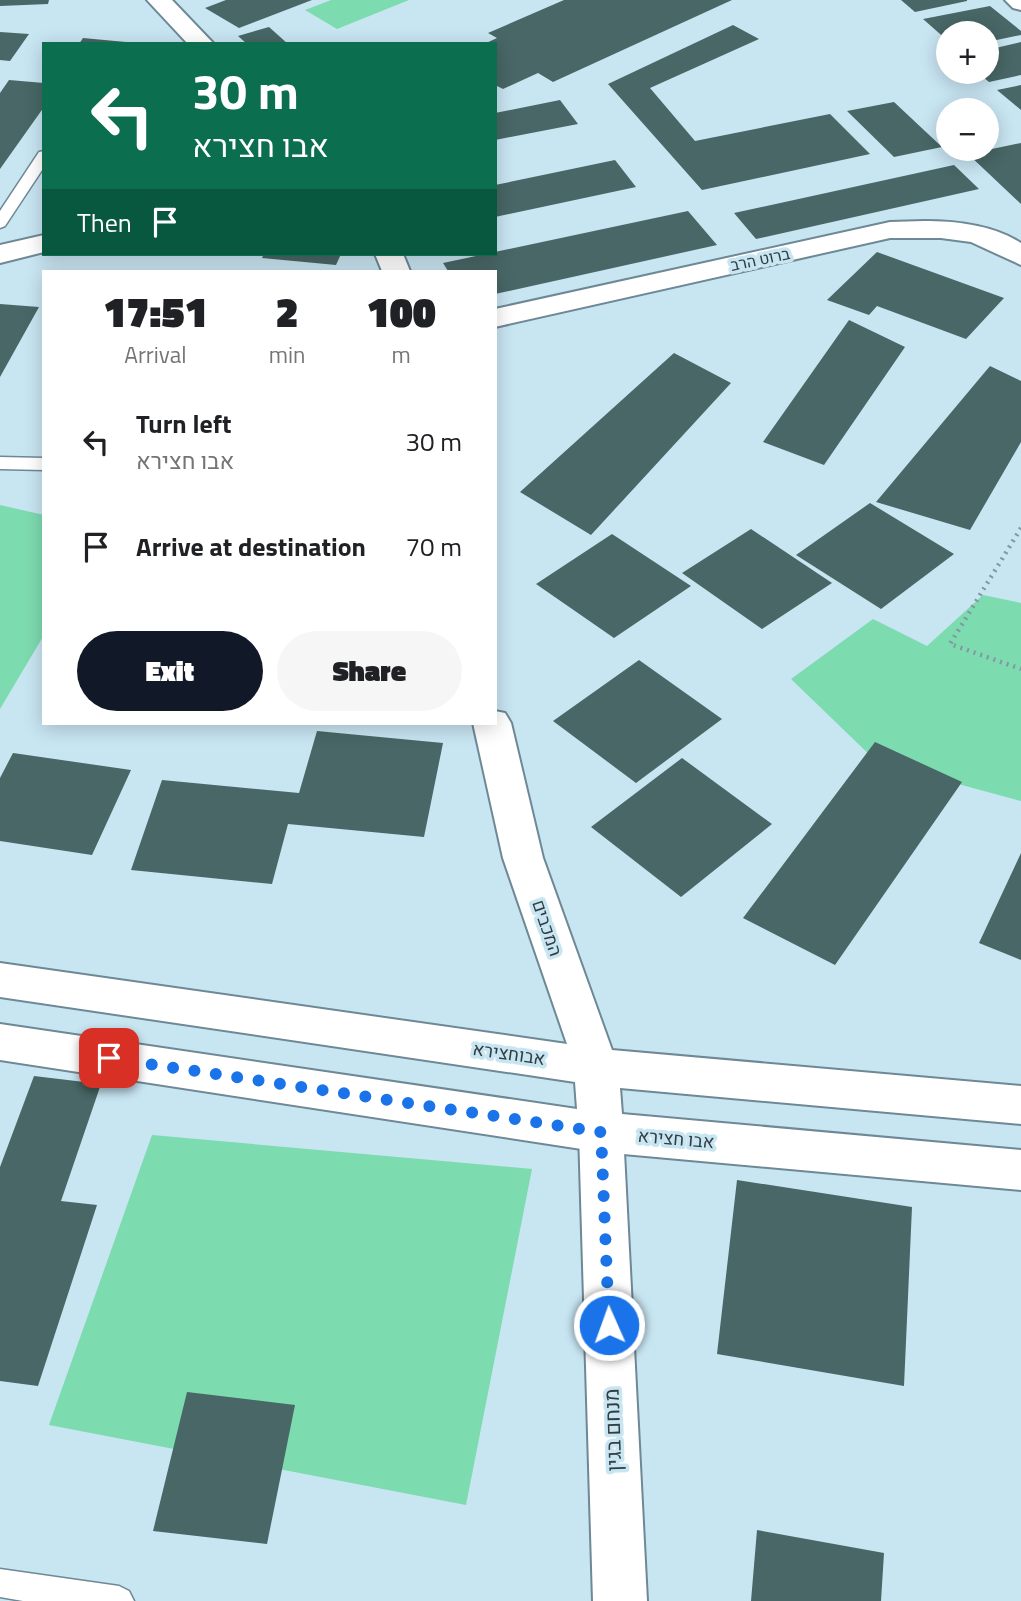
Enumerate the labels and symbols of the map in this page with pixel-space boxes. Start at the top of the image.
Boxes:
street label: ברוט הרב [728,241,792,277]
street label: המכבים [525,896,570,960]
pin [79,1028,139,1088]
street label: אבוחצירא [471,1035,547,1072]
street label: אבו חצירא [637,1122,716,1155]
position arrow [572,1288,646,1362]
street label: מנחם בגין [595,1388,629,1472]

